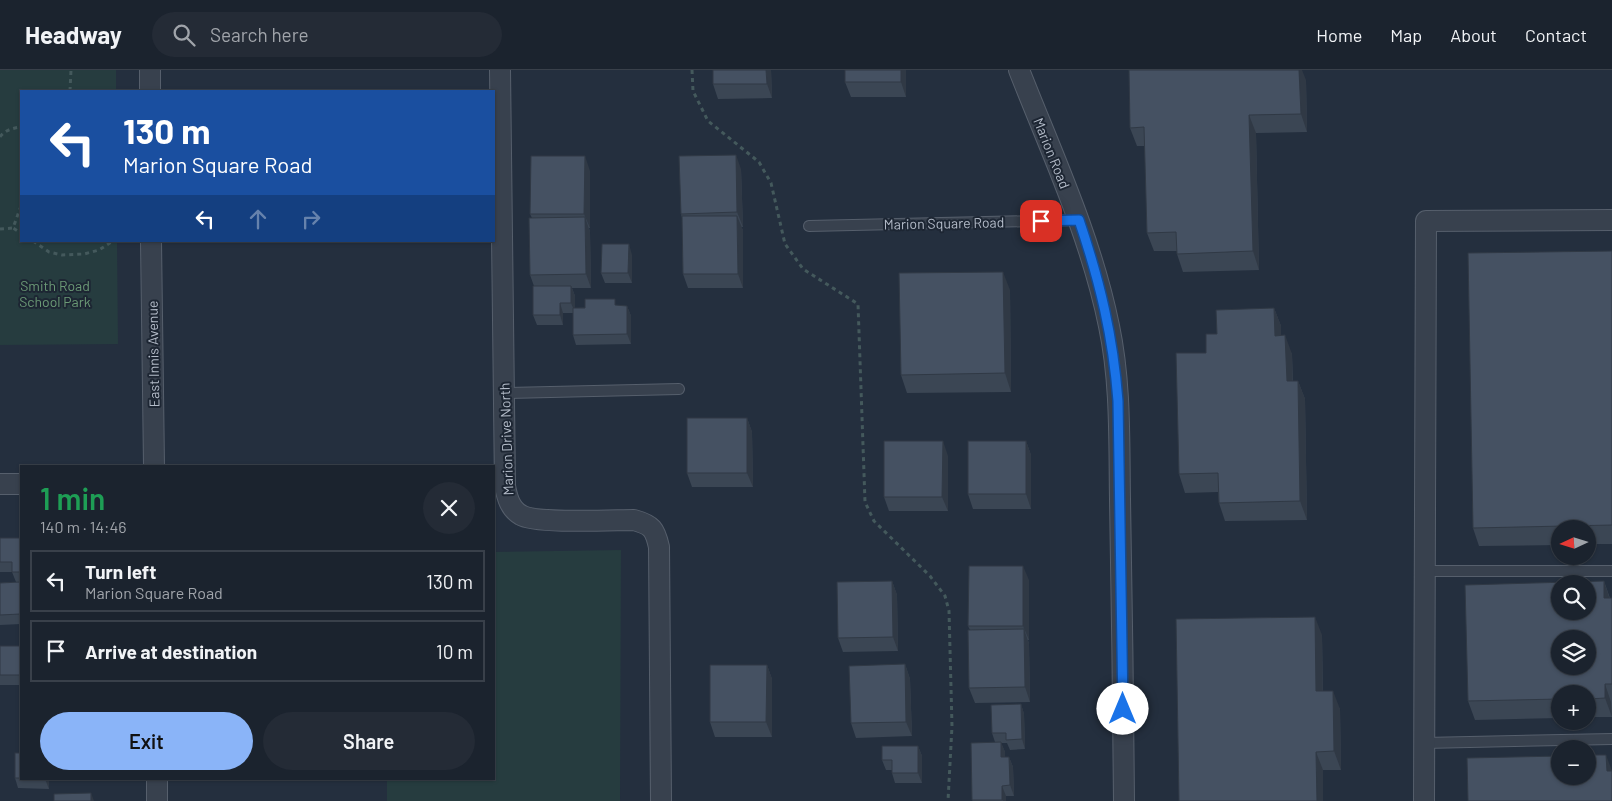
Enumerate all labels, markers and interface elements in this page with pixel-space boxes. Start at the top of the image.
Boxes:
search box [152,12,502,57]
text: Headway [25,20,122,49]
icon: search [170,21,198,49]
text: Search here [210,23,309,46]
text: Home [1316,24,1362,46]
text: Map [1390,24,1422,46]
text: About [1450,24,1497,46]
text: Contact [1525,24,1587,46]
text: 130 m [123,109,210,151]
icon: left [40,110,105,175]
street label: Marion Road [1030,115,1074,191]
text: Marion Square Road [123,151,313,177]
pin [1020,200,1062,242]
icon: left [191,205,219,233]
icon: ahead [244,205,272,233]
icon: right [297,205,325,233]
icon: arrive [1027,207,1055,235]
street label: Marion Square Road [884,213,1004,233]
park label: Smith Road School Park [19,277,91,310]
street label: East Innis Avenue [144,301,162,407]
street label: Marion Drive North [496,382,516,496]
text: 1 min [40,480,105,516]
button: close [423,482,475,534]
text: 140 m · 14:46 [40,517,127,536]
north arrow [1551,520,1596,565]
map controls [1551,520,1596,785]
text: Turn left [85,560,156,583]
icon: left [42,567,70,595]
text: 130 m [426,570,473,593]
button: search [1551,575,1596,620]
text: Marion Square Road [85,583,223,602]
button: layers [1551,630,1596,675]
icon: arrive [42,637,70,665]
text: Arrive at destination [85,640,257,663]
text: 10 m [436,640,473,663]
position arrow [1096,682,1148,734]
button: + [1551,685,1596,730]
button: Exit [40,712,253,770]
button: Share [263,712,475,770]
button: − [1551,740,1596,785]

